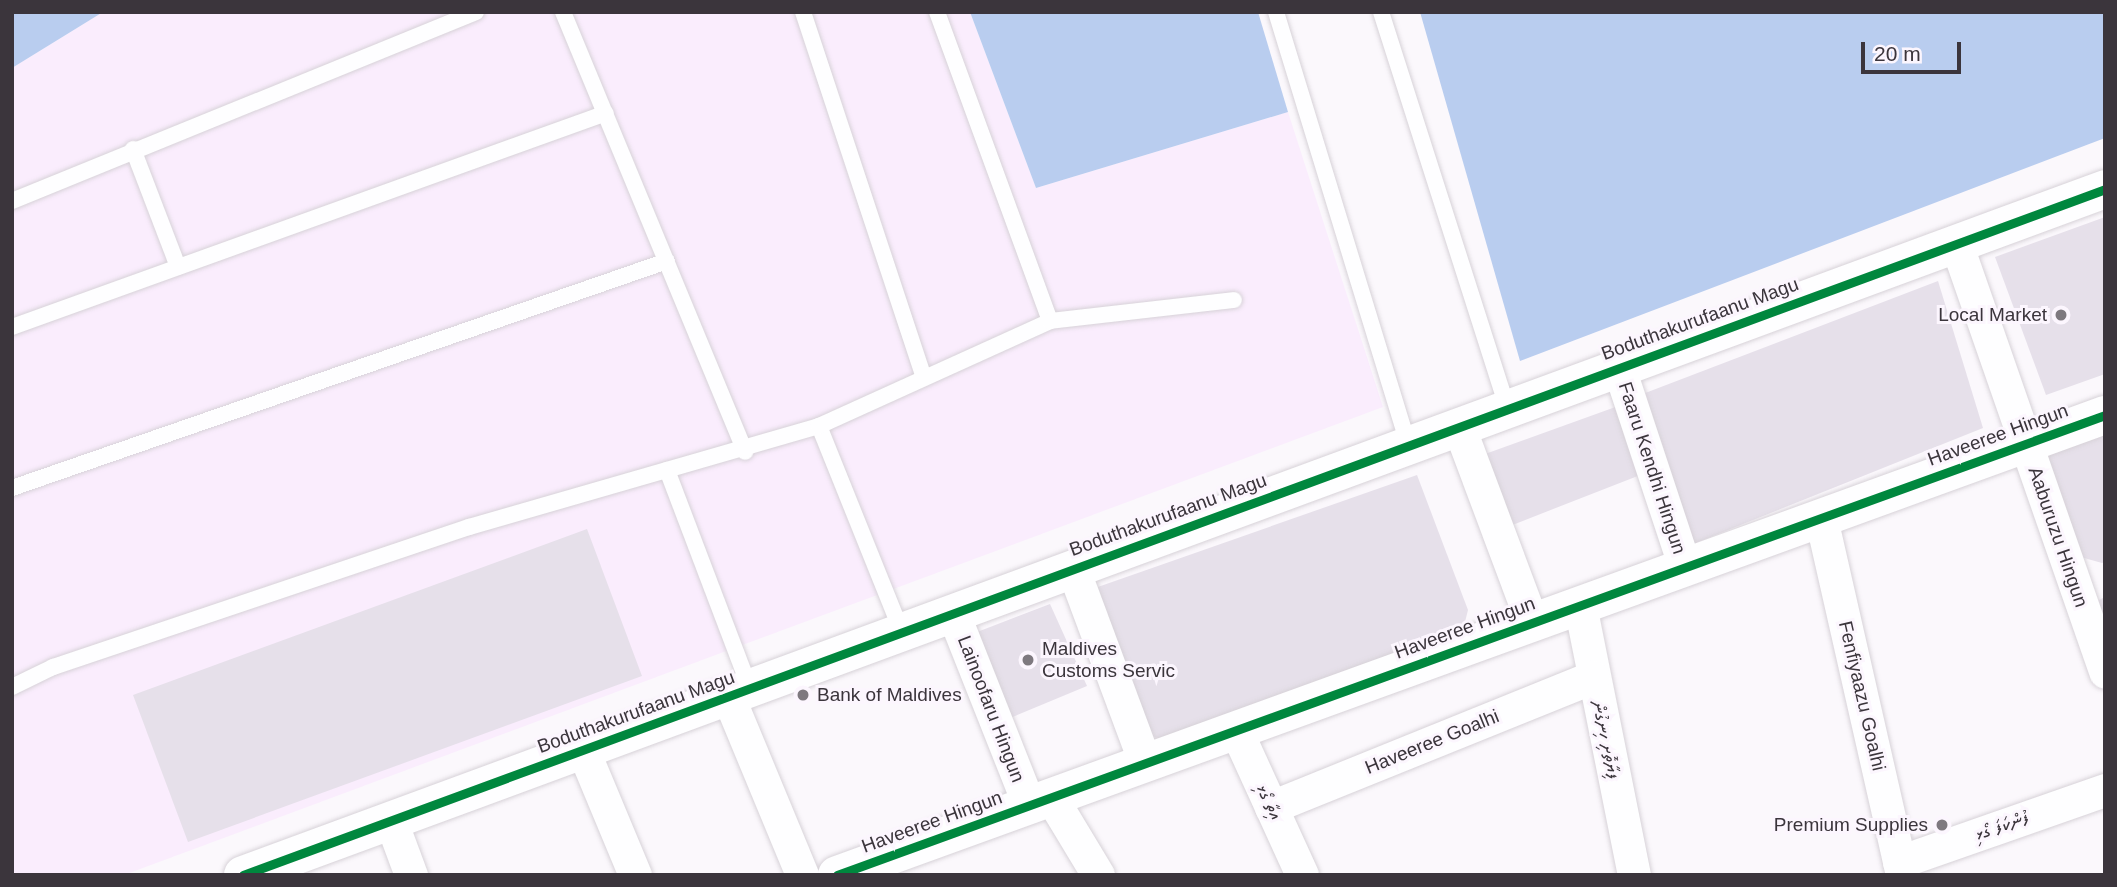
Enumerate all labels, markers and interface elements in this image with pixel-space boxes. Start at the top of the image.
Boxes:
scale bar [1865,28,1965,72]
text: 20 m [1874,42,1921,65]
street label: Boduthakurufaanu Magu [1598,273,1802,365]
place label: Local Market [1938,304,2047,326]
marker: Local Market [2053,307,2069,323]
street label: Faaru Kendhi Hingun [1613,379,1691,557]
street label: Haveeree Hingun [1925,399,2071,471]
street label: Aaburuzu Hingun [2023,464,2093,610]
street label: Boduthakurufaanu Magu [1066,469,1270,561]
street label: Haveeree Hingun [1392,592,1538,664]
street label: Fenfiyaazu Goalhi [1834,619,1890,773]
street label: Lainoofaru Hingun [953,632,1029,786]
place label: Maldives Customs Servic [1042,638,1175,682]
marker: Maldives Customs Servic [1020,652,1036,668]
street label: Boduthakurufaanu Magu [534,666,738,758]
place label: Bank of Maldives [817,684,962,706]
marker: Bank of Maldives [795,687,811,703]
street label: ފިޔާތޮށި ހިނގުން [1586,698,1626,782]
street label: Haveeree Goalhi [1362,705,1502,779]
street label: އިތާ ގޯޅި [1251,780,1287,824]
street label: Haveeree Hingun [859,786,1005,858]
street label: ފުންކަފަ ގޯޅި [1972,806,2032,846]
place label: Premium Supplies [1774,814,1928,836]
marker: Premium Supplies [1934,817,1950,833]

